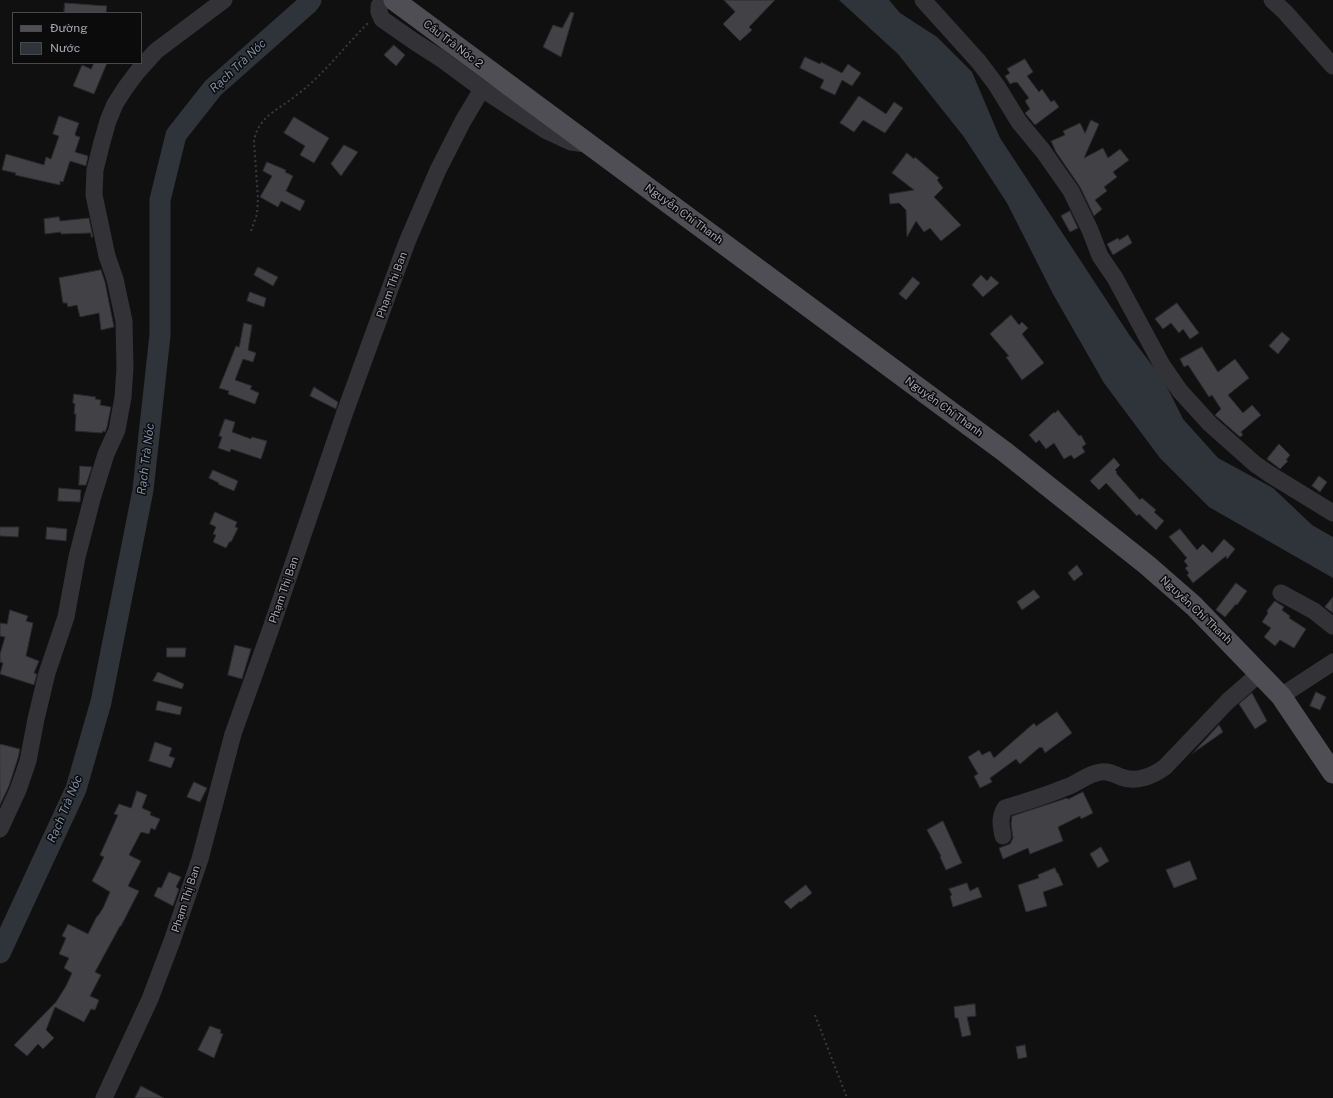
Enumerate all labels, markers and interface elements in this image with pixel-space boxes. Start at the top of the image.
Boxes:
legend [12,12,142,64]
street label: Cầu Trà Nóc 2 [421,17,485,71]
text: Đường [50,21,88,35]
water label: Rạch Trà Nóc [207,36,269,96]
text: Nước [50,41,80,55]
street label: Nguyễn Chí Thanh [642,181,726,247]
street label: Phạm Thị Ban [374,250,410,320]
street label: Nguyễn Chí Thanh [902,374,986,440]
water label: Rạch Trà Nóc [134,422,158,496]
street label: Phạm Thị Ban [266,555,302,625]
street label: Nguyễn Chí Thanh [1157,573,1235,647]
water label: Rạch Trà Nóc [44,773,86,845]
street label: Phạm Thị Ban [169,864,203,934]

